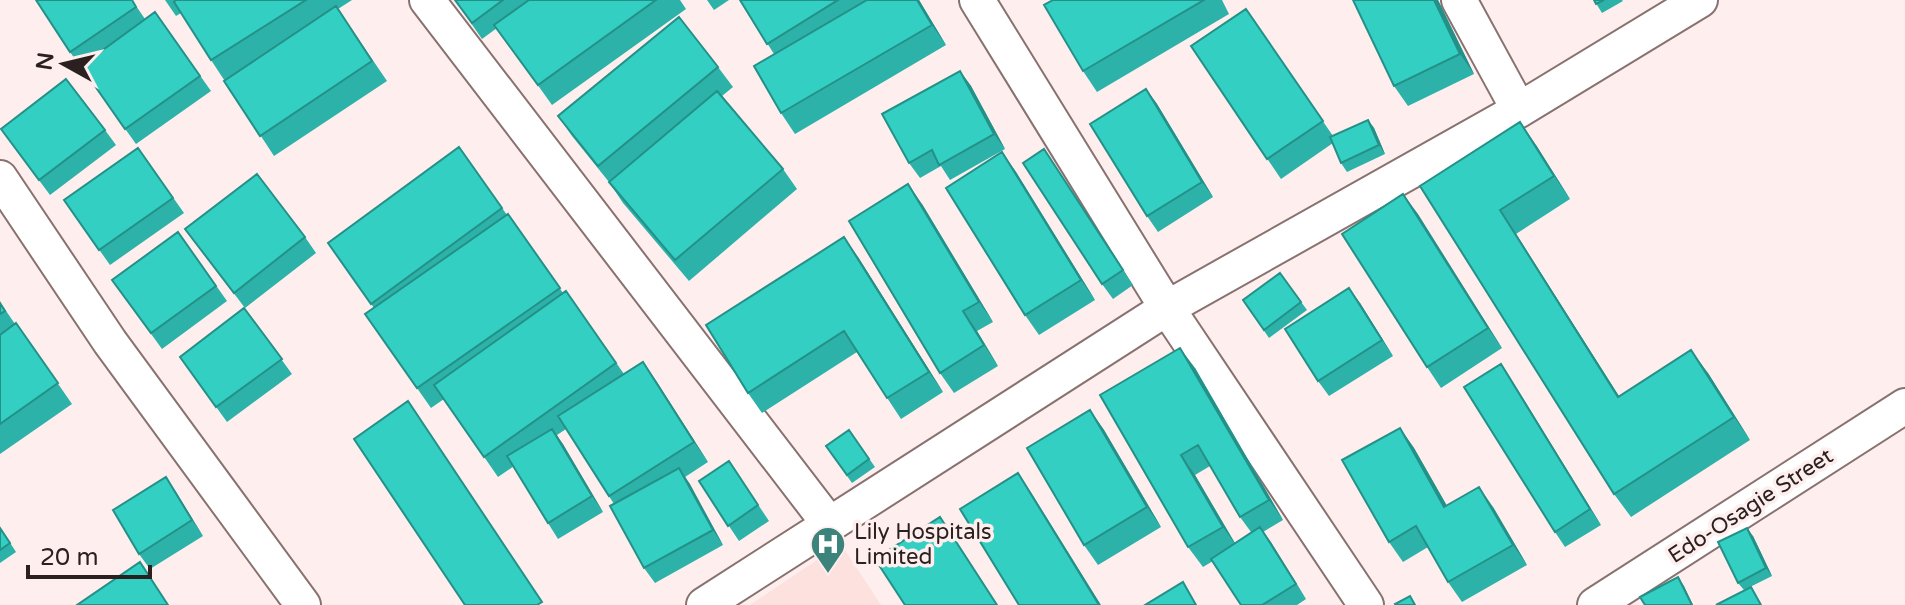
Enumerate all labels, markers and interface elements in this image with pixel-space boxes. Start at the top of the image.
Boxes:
north arrow [24,24,104,104]
text: N [31,51,59,72]
street label: Edo-Osagie Street [1663,443,1838,569]
place label: Lily Hospitals Limited [854,519,992,570]
hospital icon: Lily Hospitals Limited [809,525,847,575]
scale bar [28,529,150,579]
text: 20 m [40,543,98,572]

